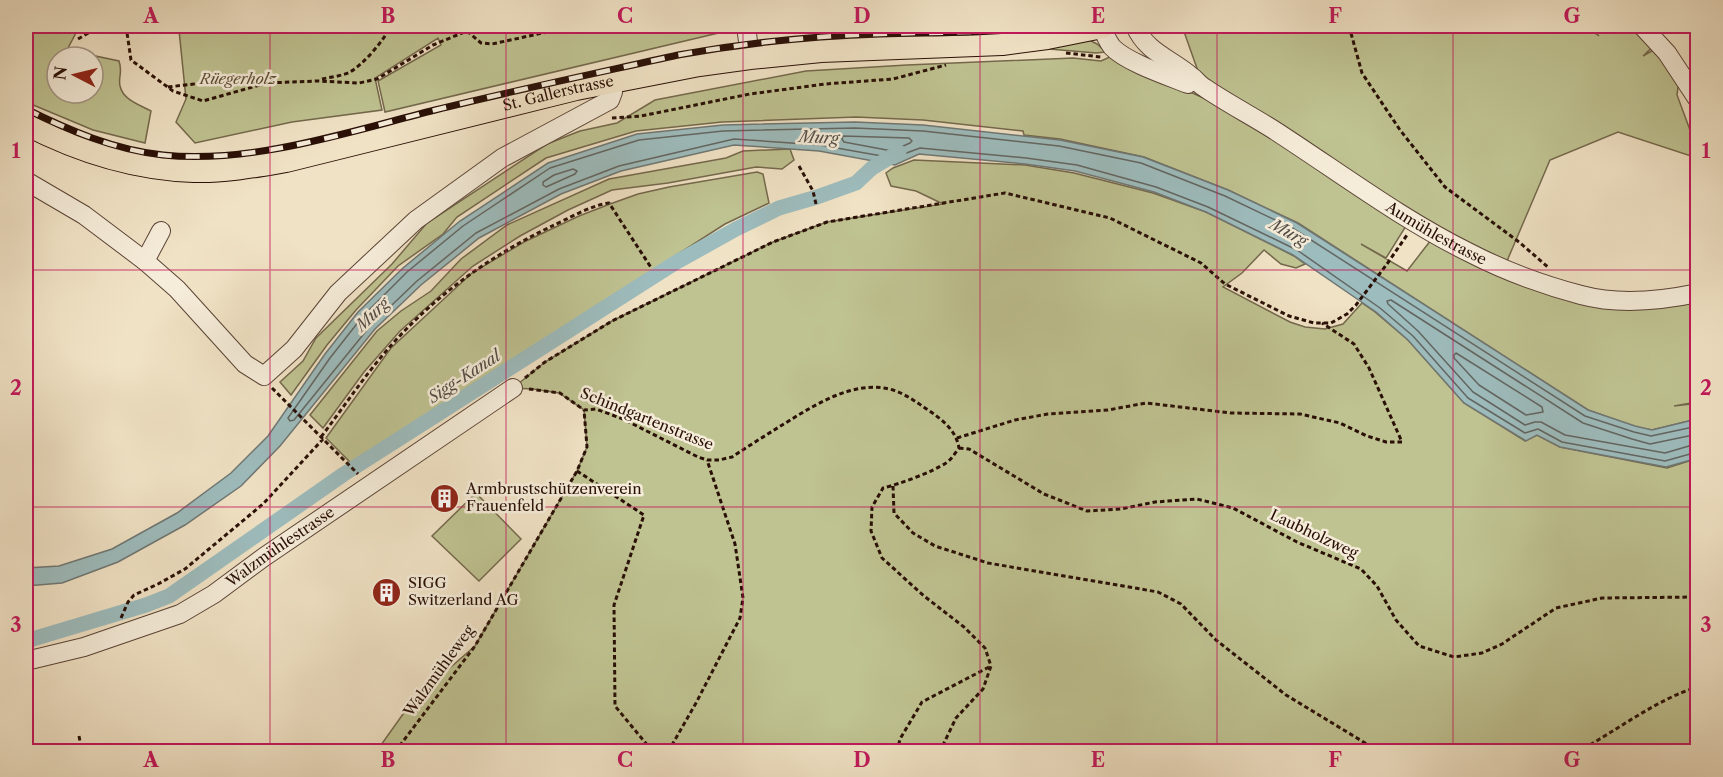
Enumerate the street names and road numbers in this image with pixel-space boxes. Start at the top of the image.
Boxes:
street label: St. Gallerstrasse [501,71,615,115]
street label: Aumühlestrasse [1382,196,1490,269]
street label: Schindgartenstrasse [578,383,717,454]
street label: Walzmühlestrasse [221,502,338,591]
street label: Laubholzweg [1267,505,1361,562]
street label: Walzmühleweg [398,621,478,721]

